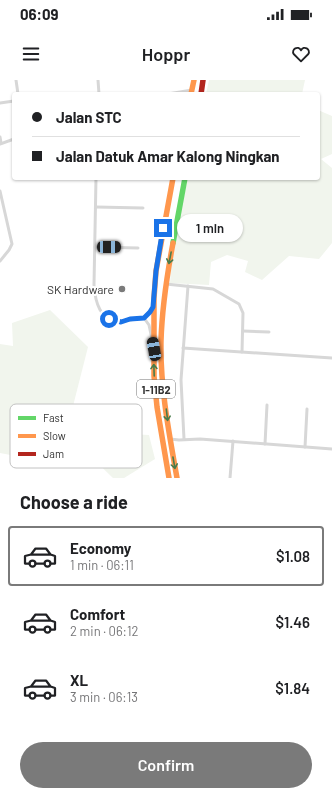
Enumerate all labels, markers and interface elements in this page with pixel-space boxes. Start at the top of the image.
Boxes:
text: 06:09 [20,5,59,23]
icon: menu [20,43,42,65]
text: Hoppr [142,43,190,65]
icon: heart [290,43,312,65]
text: Jalan STC [56,108,122,126]
text: Jalan Datuk Amar Kalong Ningkan [56,147,280,165]
callout: 1 min [177,214,243,242]
route end [154,219,172,237]
text: 1 min [196,220,224,236]
car [97,241,121,253]
one-way arrow [166,251,174,264]
place label: SK Hardware [47,282,114,296]
marker: SK Hardware [117,284,127,294]
route start [100,310,118,328]
car [146,336,162,362]
one-way arrow [151,364,158,377]
road number: 1-11B2 [137,380,175,398]
legend [10,404,142,468]
one-way arrow [163,408,171,421]
text: Fast [43,411,64,424]
text: Slow [43,429,66,442]
text: Jam [43,447,64,460]
one-way arrow [171,456,179,469]
text: Choose a ride [20,491,128,513]
icon: car [22,538,58,574]
text: Economy [70,539,131,557]
text: $1.08 [276,547,310,565]
text: 1 min · 06:11 [70,557,134,573]
icon: car [22,604,58,640]
text: Comfort [70,605,125,623]
text: $1.46 [275,613,310,631]
text: 2 min · 06:12 [70,623,139,639]
icon: car [22,670,58,706]
text: XL [70,671,88,689]
text: $1.84 [275,679,310,697]
text: 3 min · 06:13 [70,689,138,705]
button: Confirm [20,742,312,788]

